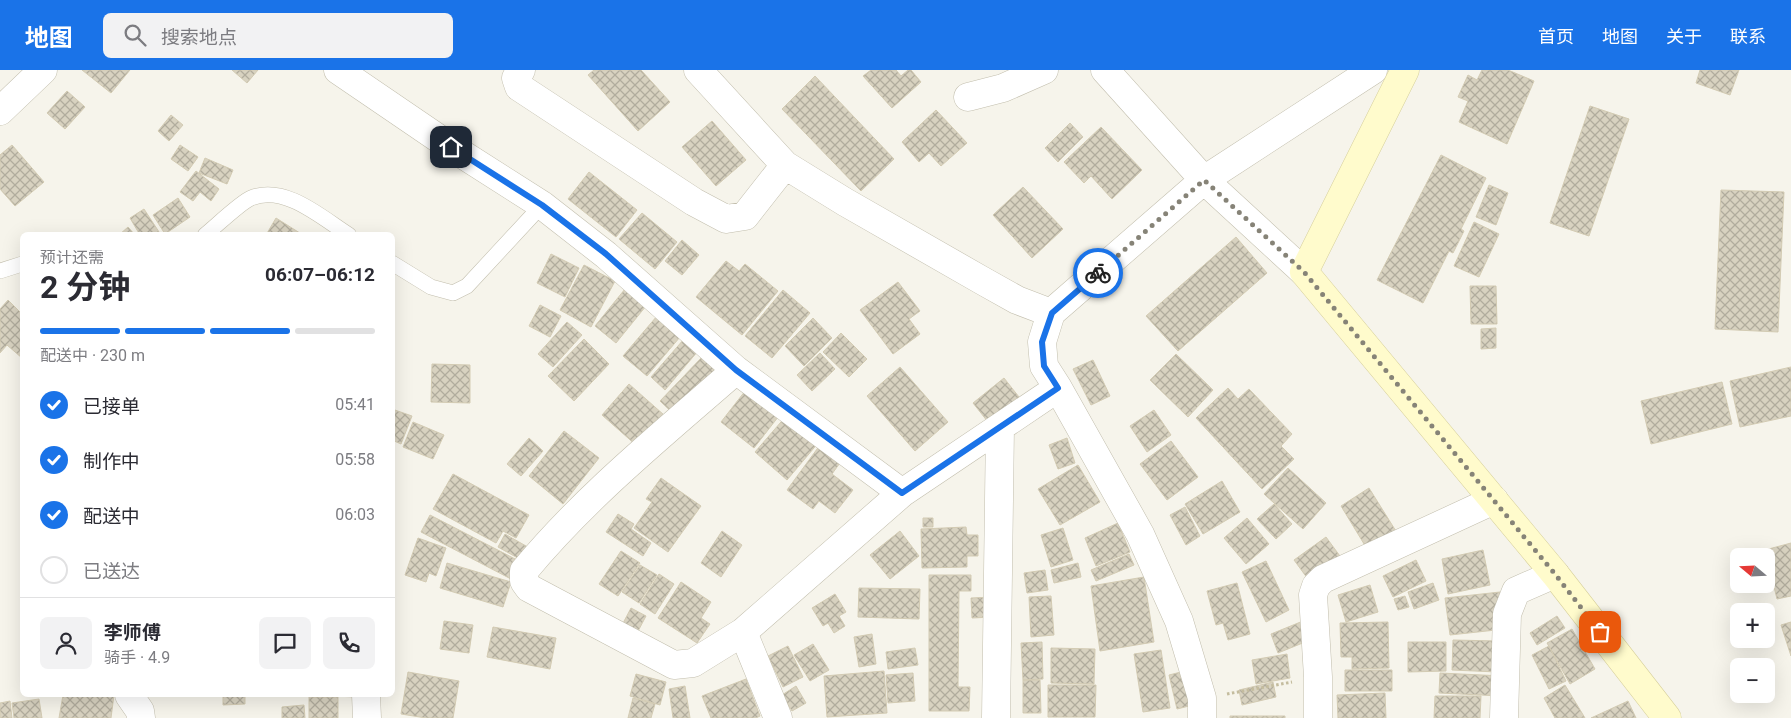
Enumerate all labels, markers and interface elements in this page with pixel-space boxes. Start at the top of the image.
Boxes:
search box [103,13,453,58]
icon: search [121,21,149,49]
text: 地图 [25,24,73,52]
text: 搜索地点 [161,26,237,49]
text: 首页 [1538,26,1574,47]
text: 地图 [1602,26,1638,47]
text: 关于 [1666,26,1702,47]
text: 联系 [1730,26,1766,47]
pin [430,126,472,168]
icon: home [437,133,465,161]
text: 预计还需 [40,248,104,267]
courier [1073,248,1123,298]
icon: bike [1084,259,1112,287]
text: 06:07–06:12 [265,263,375,286]
text: 2 分钟 [40,268,130,306]
text: 配送中 · 230 m [40,346,145,365]
icon: check [40,391,68,419]
text: 已接单 [83,395,140,418]
text: 05:41 [335,395,375,414]
icon: check [40,446,68,474]
text: 制作中 [83,450,140,473]
text: 05:58 [335,450,375,469]
icon: check [40,501,68,529]
text: 配送中 [83,505,140,528]
text: 06:03 [335,505,375,524]
north arrow [1730,548,1775,592]
map controls [1730,548,1775,703]
text: 已送达 [83,560,140,583]
button: + [1730,603,1775,648]
pin [1579,611,1621,653]
button: person [40,617,92,669]
button: chat [259,617,311,669]
button: phone [323,617,375,669]
icon: bag [1586,618,1614,646]
text: 李师傅 [104,621,161,644]
text: 骑手 · 4.9 [104,648,170,667]
button: − [1730,658,1775,703]

